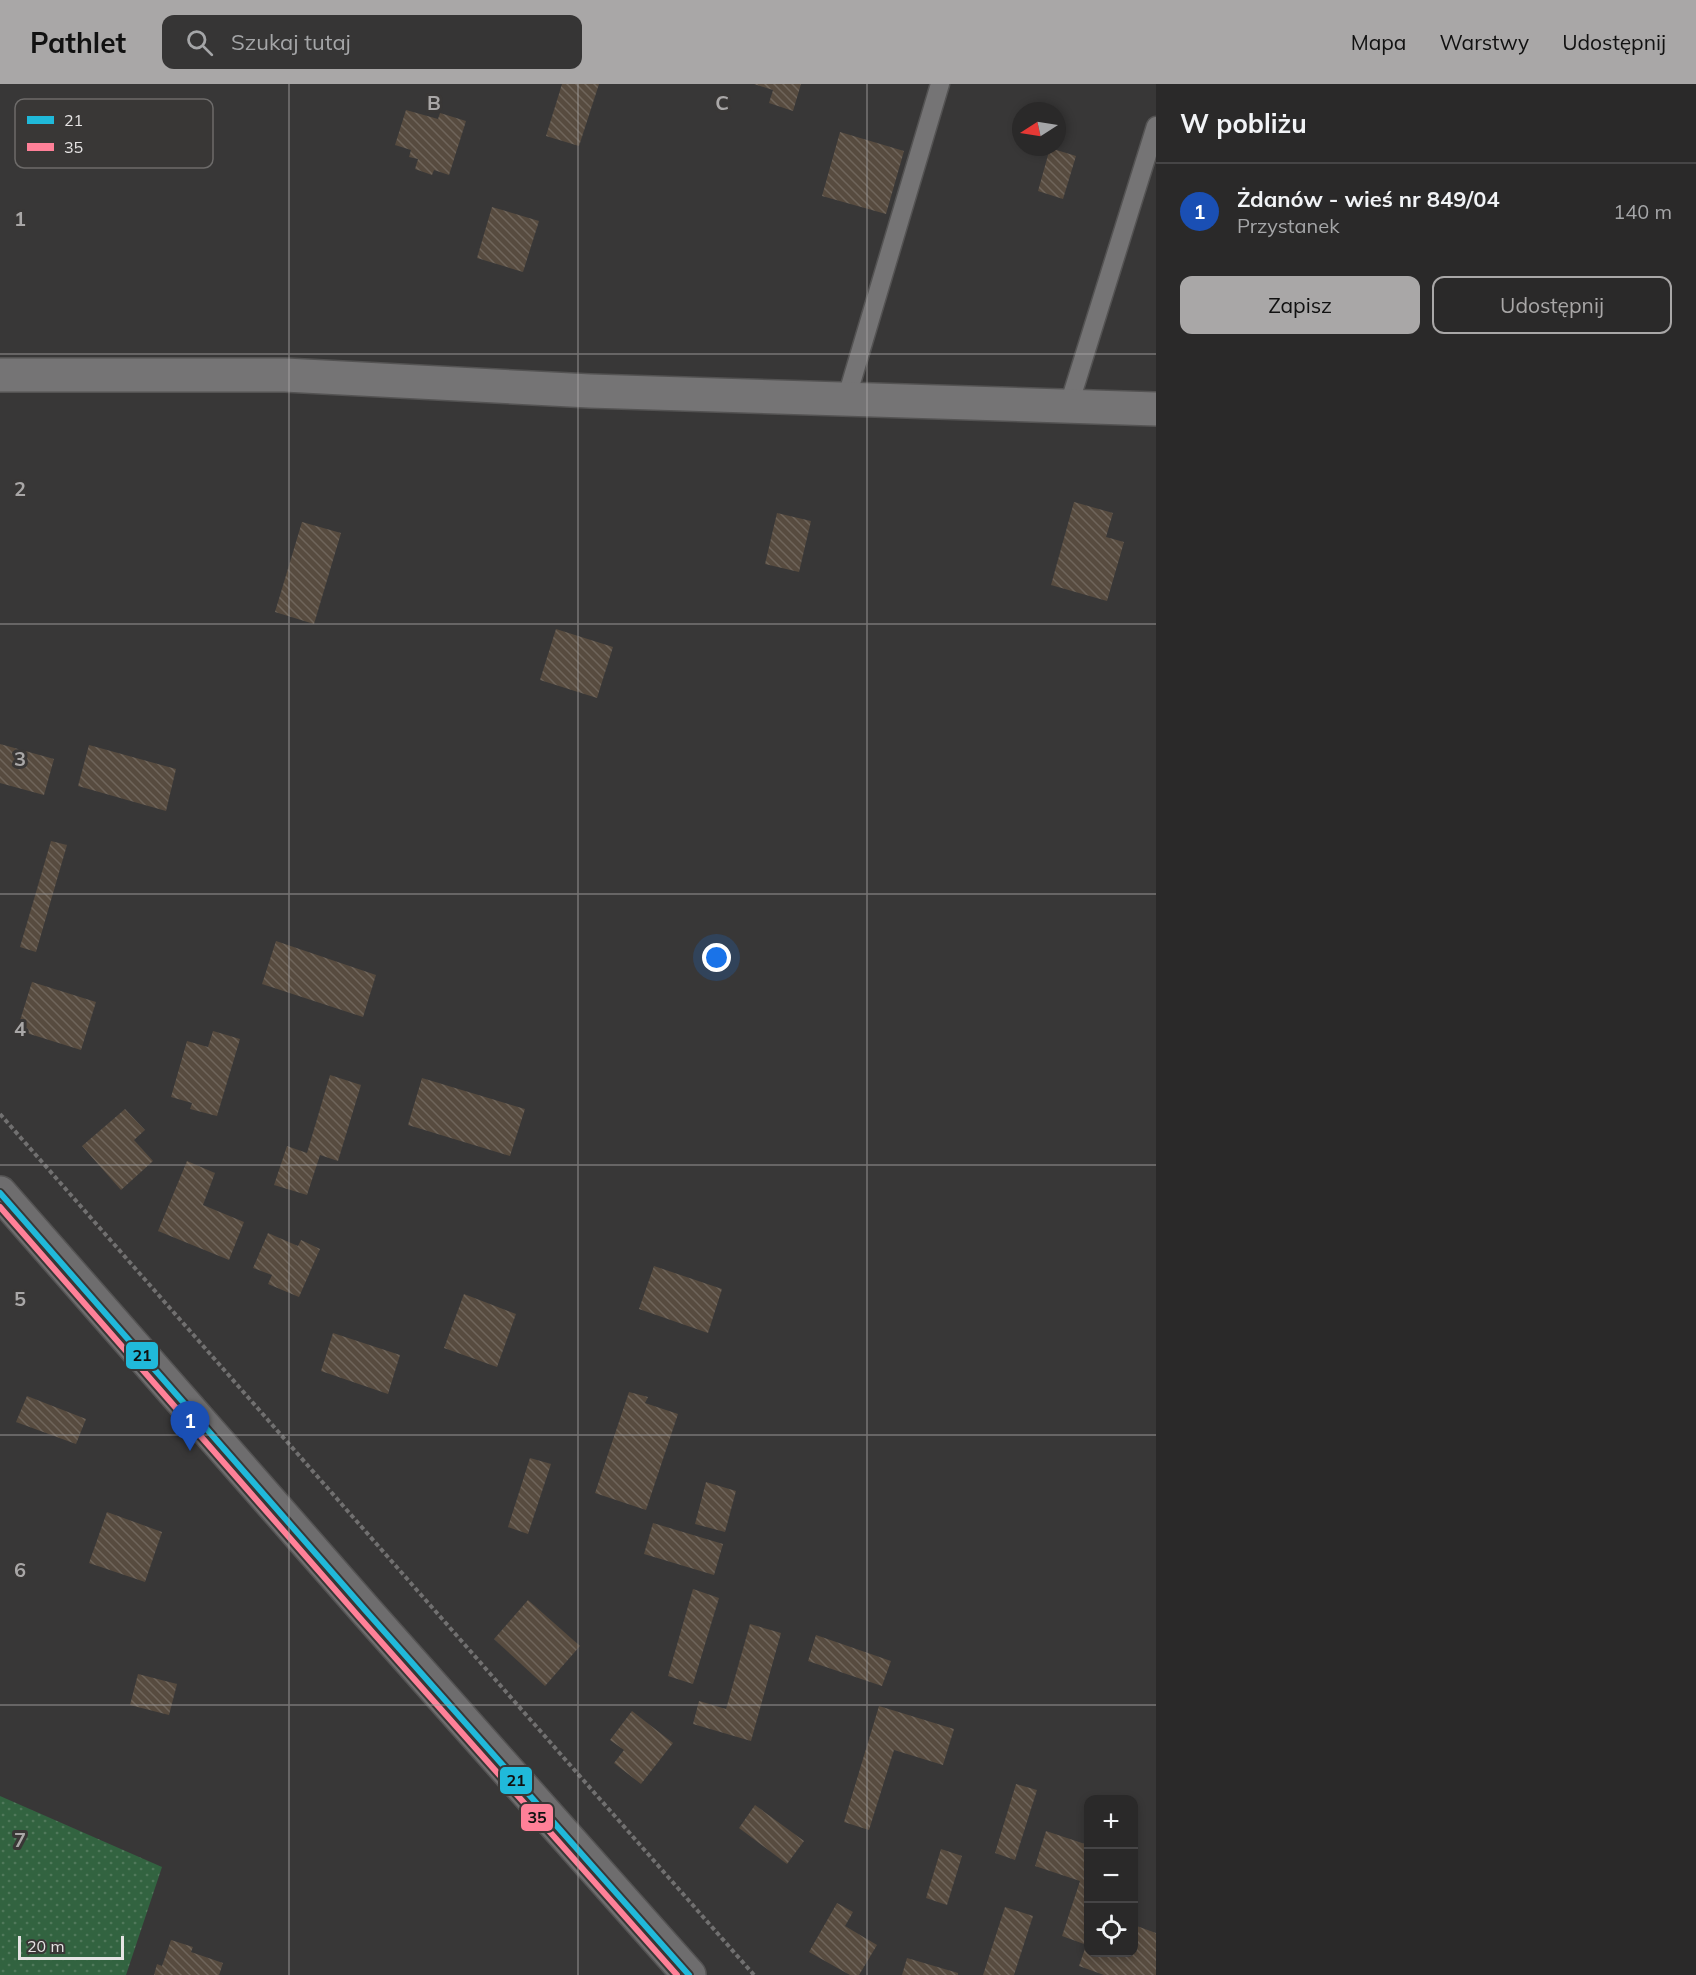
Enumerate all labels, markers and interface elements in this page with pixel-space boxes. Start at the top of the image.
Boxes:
search box [162,15,582,69]
text: Pathlet [30,25,126,60]
icon: search [183,26,216,59]
text: Szukaj tutaj [231,28,351,56]
text: Mapa [1351,29,1406,55]
text: Warstwy [1439,29,1529,55]
text: Udostępnij [1562,29,1666,55]
text: B [427,90,441,115]
text: C [715,90,729,115]
legend [15,99,213,168]
north arrow [1012,102,1066,156]
text: W pobliżu [1180,107,1307,140]
text: 21 [64,110,83,130]
text: 35 [64,137,83,157]
text: Żdanów - wieś nr 849/04 [1237,185,1500,213]
text: 1 [1194,199,1206,224]
text: 140 m [1613,199,1672,224]
text: 1 [14,206,26,231]
text: Przystanek [1237,213,1340,238]
button: Zapisz [1180,276,1420,334]
button: Udostępnij [1432,276,1672,334]
text: 2 [14,476,26,501]
text: 3 [14,746,26,771]
your location [702,943,731,972]
text: 4 [14,1016,26,1041]
text: 5 [14,1286,26,1311]
line badge: 21 [125,1341,159,1370]
text: 21 [132,1345,152,1365]
pin: 1 [170,1402,210,1451]
text: 6 [14,1557,26,1582]
line badge: 21 [499,1766,533,1795]
text: 21 [506,1770,526,1790]
map controls [1084,1795,1138,1957]
button: + [1084,1795,1138,1849]
line badge: 35 [520,1803,554,1832]
text: 35 [527,1807,547,1827]
text: 7 [14,1827,26,1852]
button: − [1084,1849,1138,1903]
button: locate [1084,1903,1138,1957]
scale bar [18,1933,124,1960]
text: 20 m [27,1936,64,1956]

